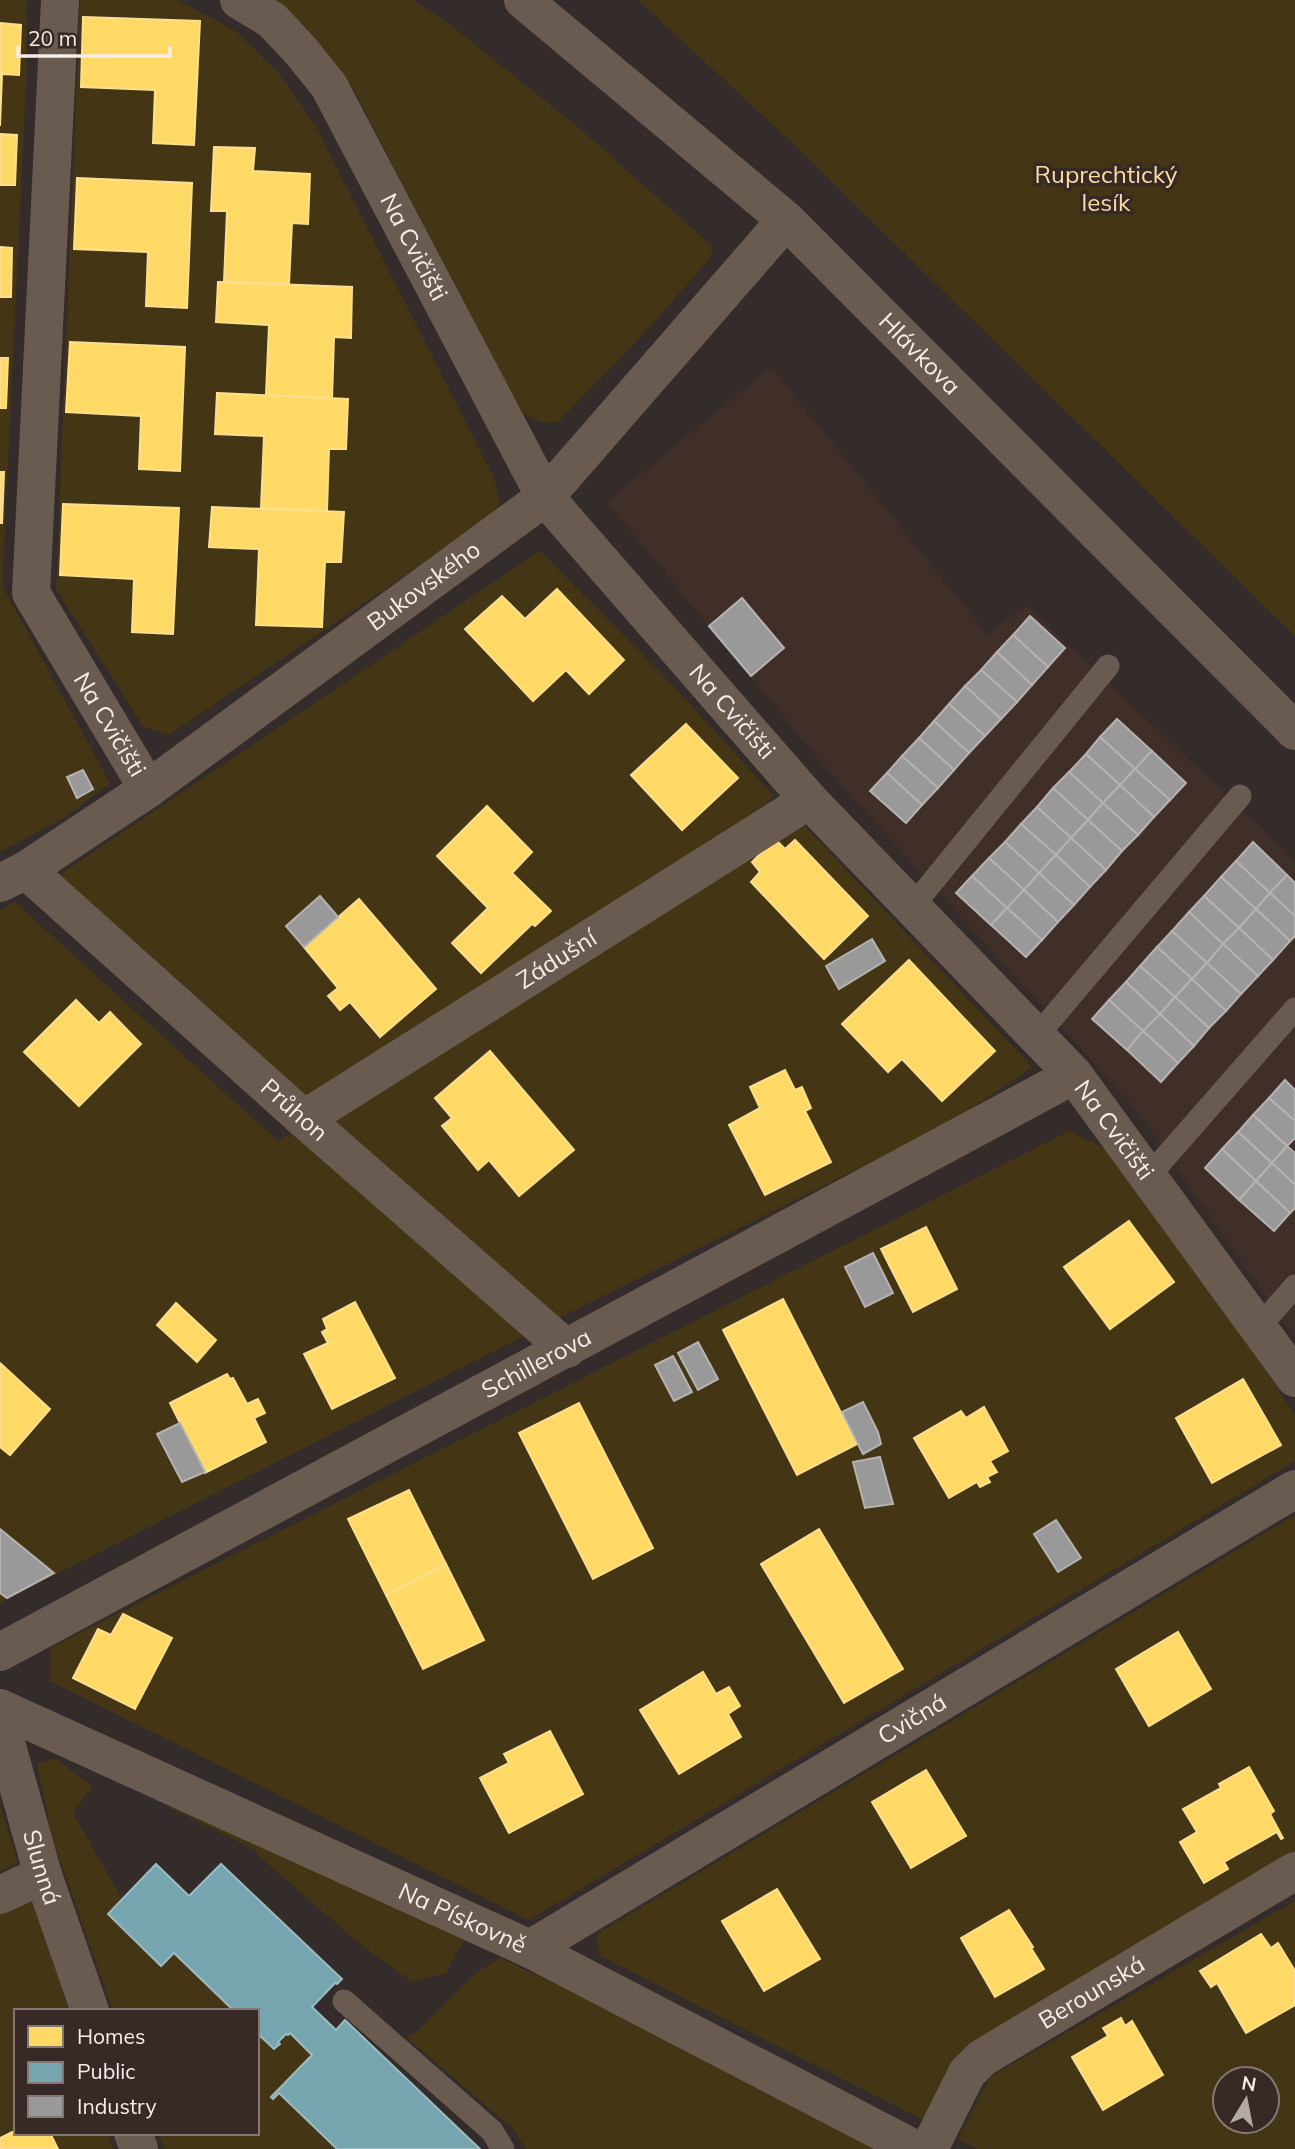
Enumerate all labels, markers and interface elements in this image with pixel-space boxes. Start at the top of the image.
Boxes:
scale bar [18,14,170,58]
text: 20 m [28,25,77,51]
park label: Ruprechtický lesík [1034,159,1178,217]
street label: Na Cvičišti [374,188,455,305]
street label: Hlávkova [873,306,967,401]
street label: Bukovského [361,534,486,637]
street label: Na Cvičišti [683,657,782,765]
street label: Na Cvičišti [68,666,153,782]
street label: Zádušní [511,921,603,995]
street label: Průhon [255,1072,335,1147]
street label: Na Cvičišti [1068,1073,1161,1185]
street label: Schillerova [476,1321,596,1405]
street label: Cvičná [872,1686,951,1750]
street label: Slunná [17,1826,68,1909]
street label: Na Pískovně [394,1875,532,1959]
street label: Berounská [1033,1948,1150,2035]
legend [14,2009,259,2135]
text: Homes [77,2023,145,2049]
text: Public [77,2058,136,2084]
north arrow [1211,2065,1281,2135]
text: N [1240,2070,1258,2096]
text: Industry [77,2093,157,2119]

